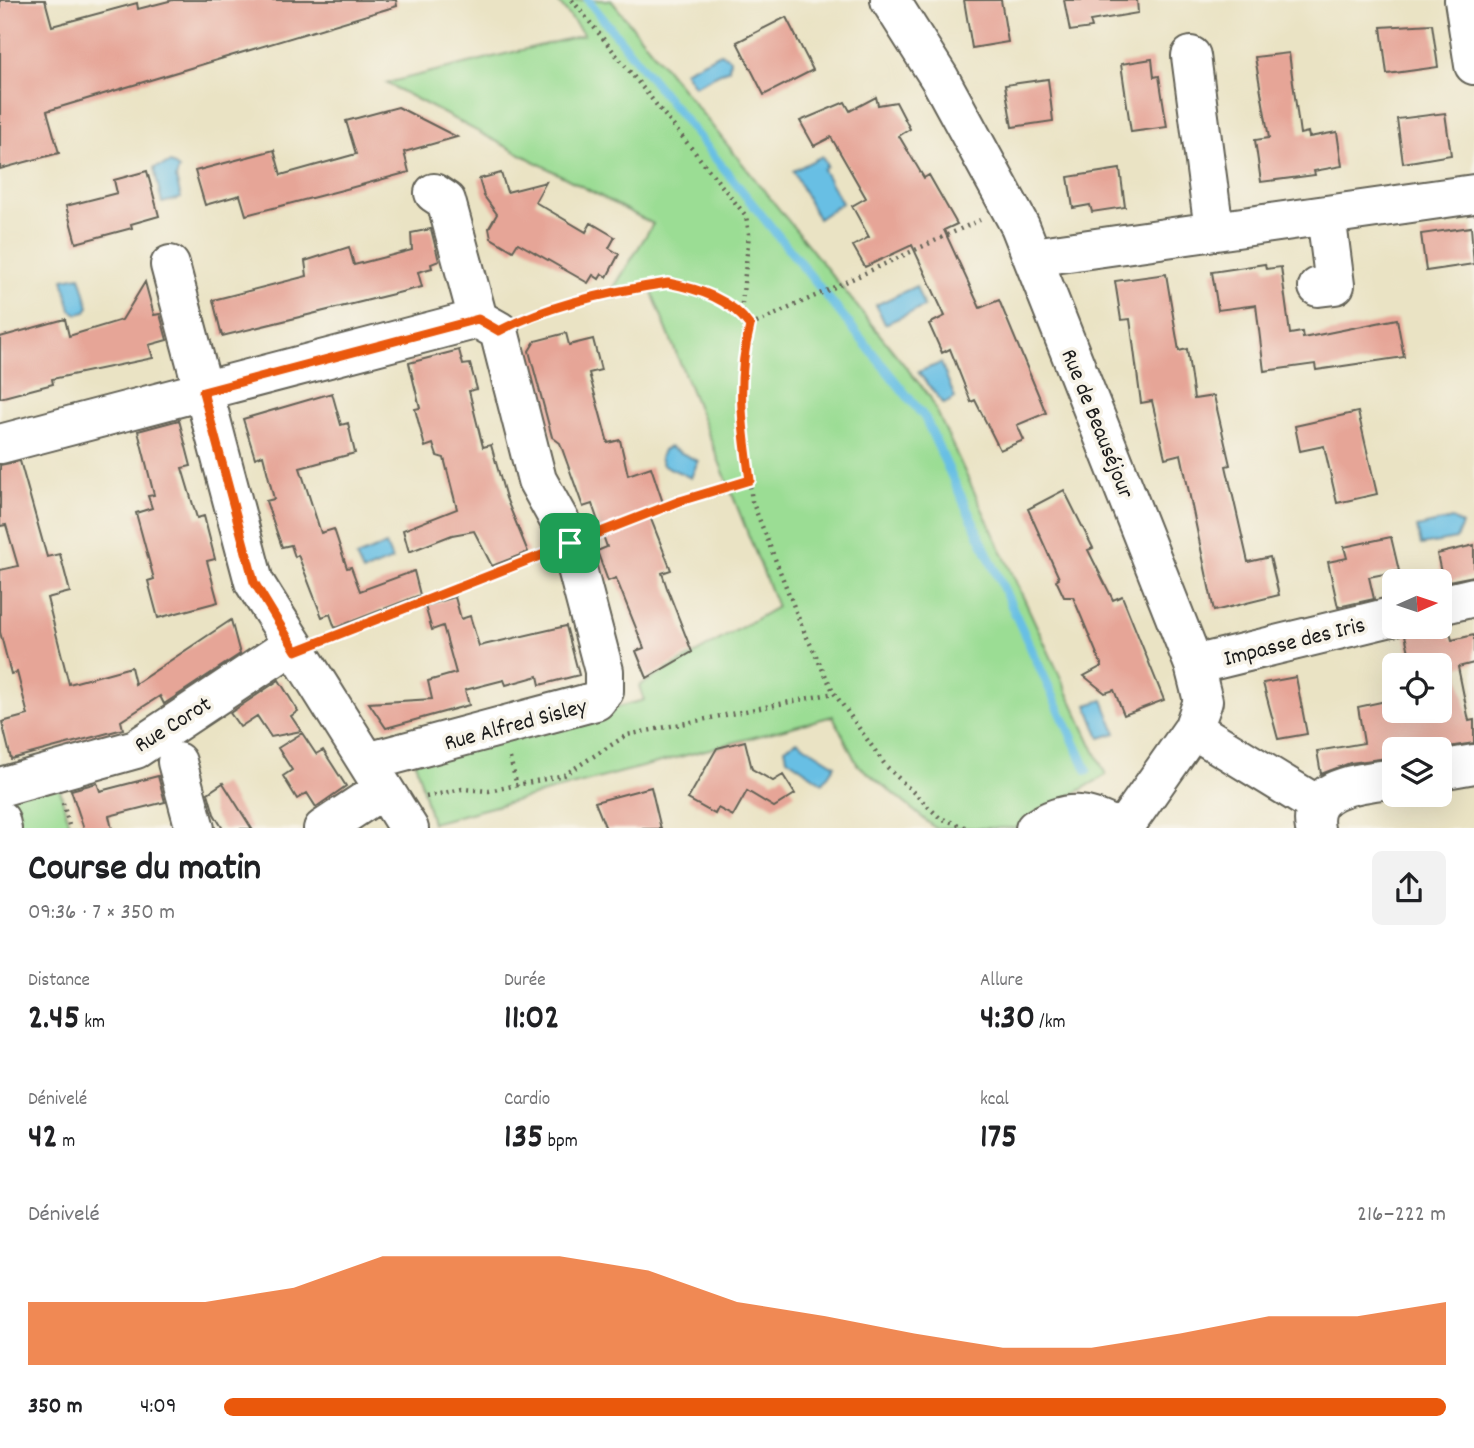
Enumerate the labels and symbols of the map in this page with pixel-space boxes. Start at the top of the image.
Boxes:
street label: Rue de Beauséjour [1051,345,1141,504]
pin [540,513,600,573]
north arrow [1382,569,1452,639]
street label: Impasse des Iris [1221,610,1369,677]
street label: Rue Corot [129,689,219,763]
street label: Rue Alfred Sisley [441,691,591,761]

